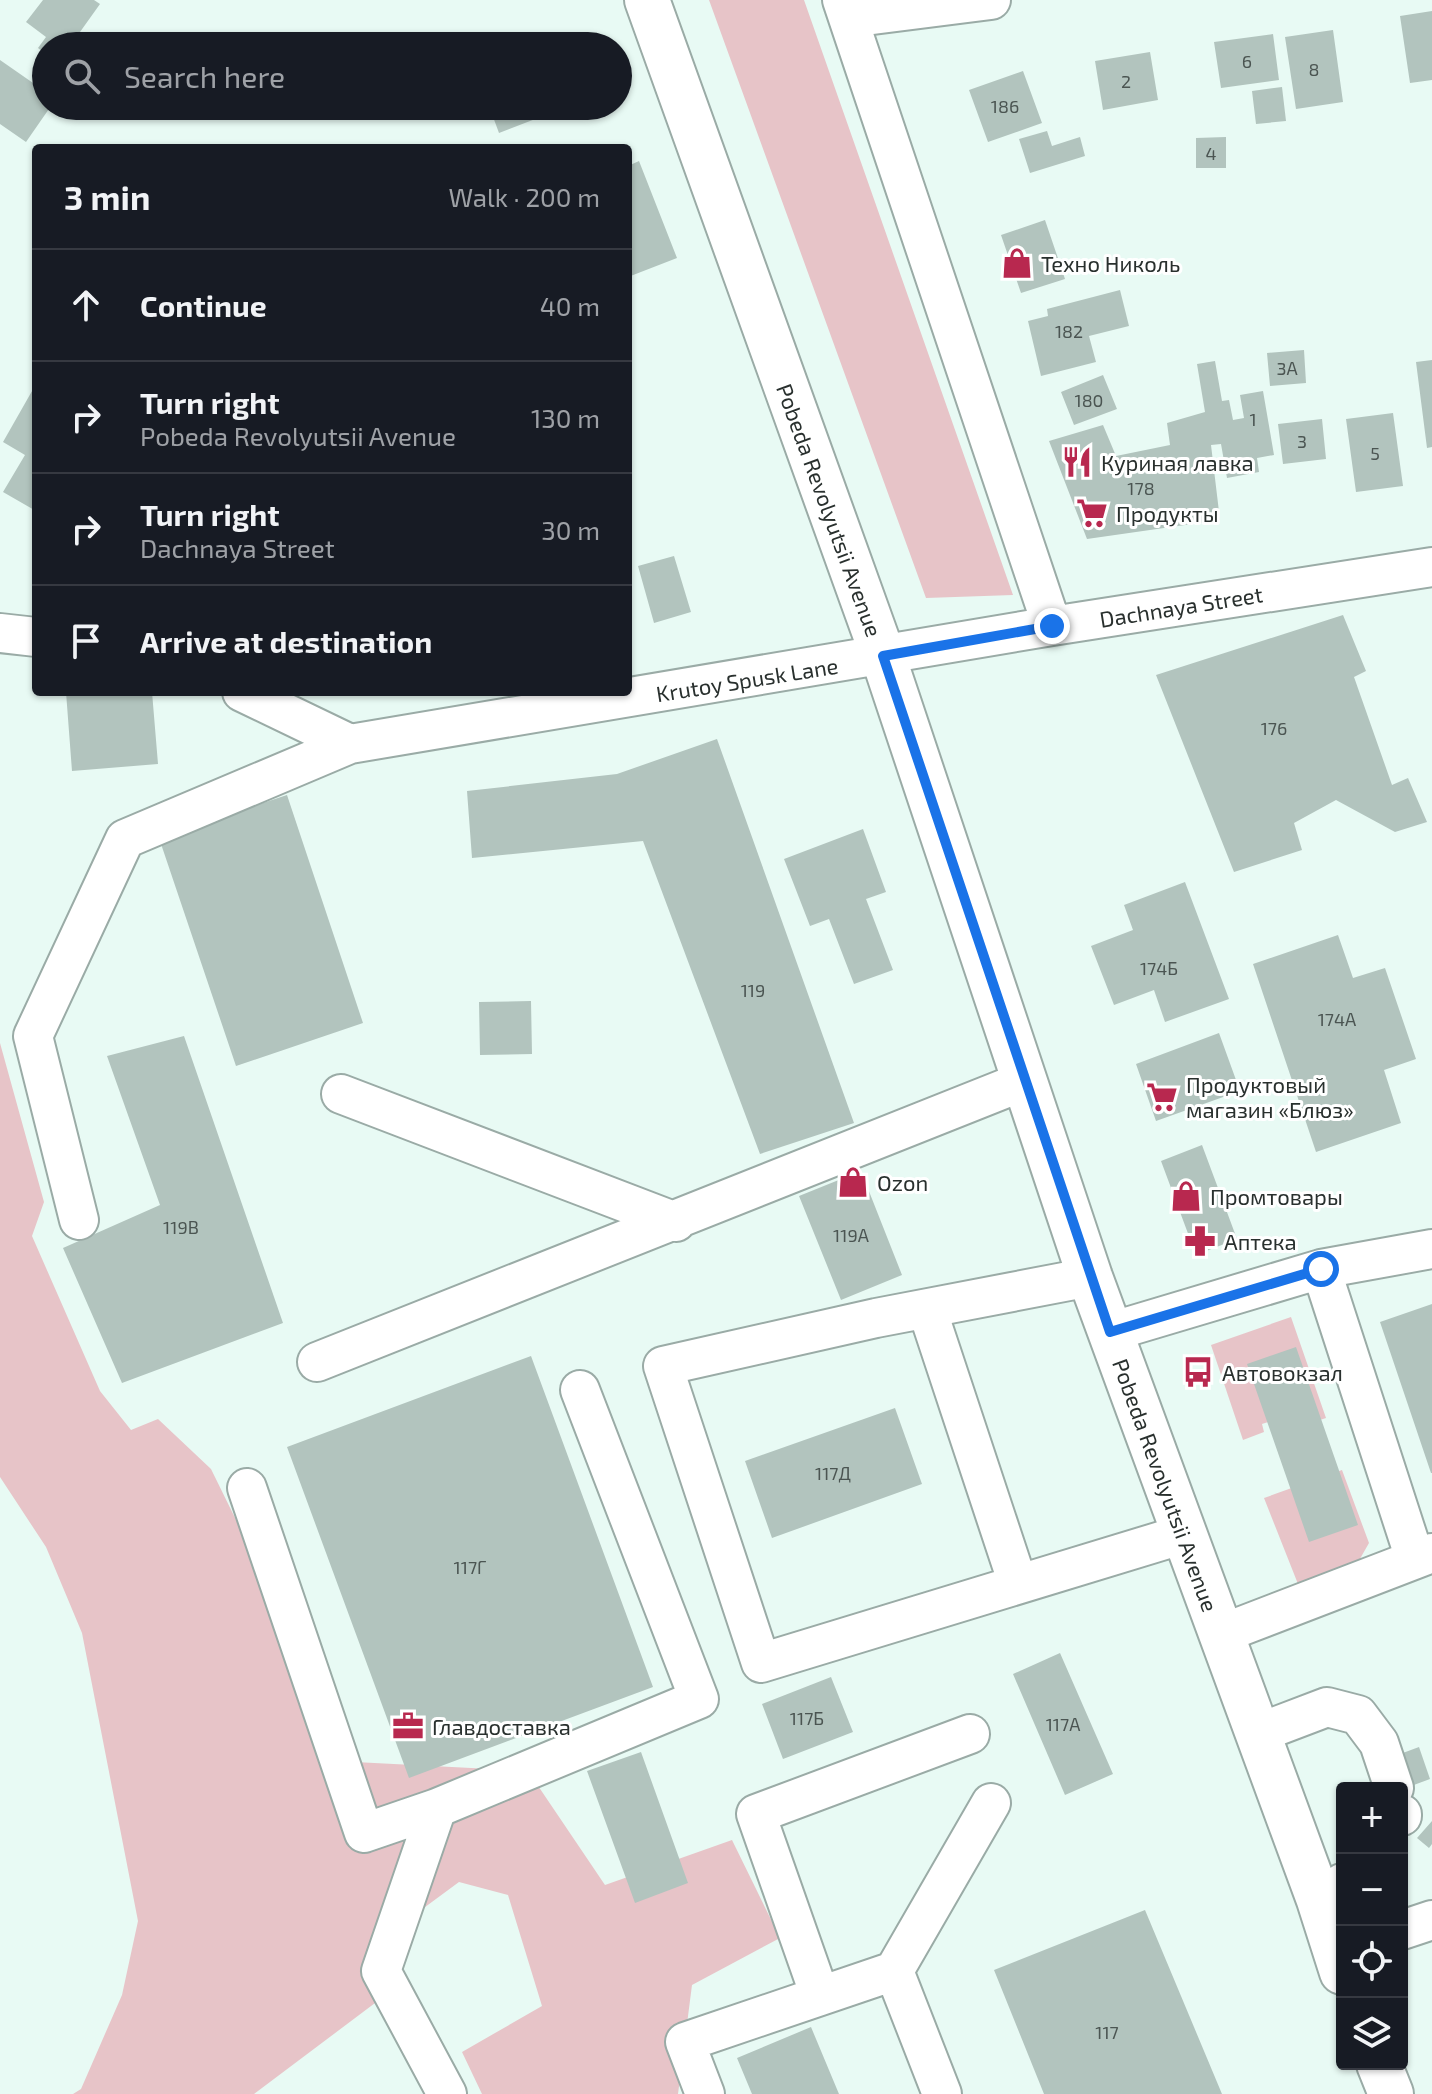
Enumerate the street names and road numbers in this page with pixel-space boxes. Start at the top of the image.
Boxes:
street label: Pobeda Revolyutsii Avenue [772,380,888,640]
street label: Dachnaya Street [1098,580,1264,632]
street label: Krutoy Spusk Lane [654,652,840,706]
street label: Pobeda Revolyutsii Avenue [1108,1355,1224,1615]

